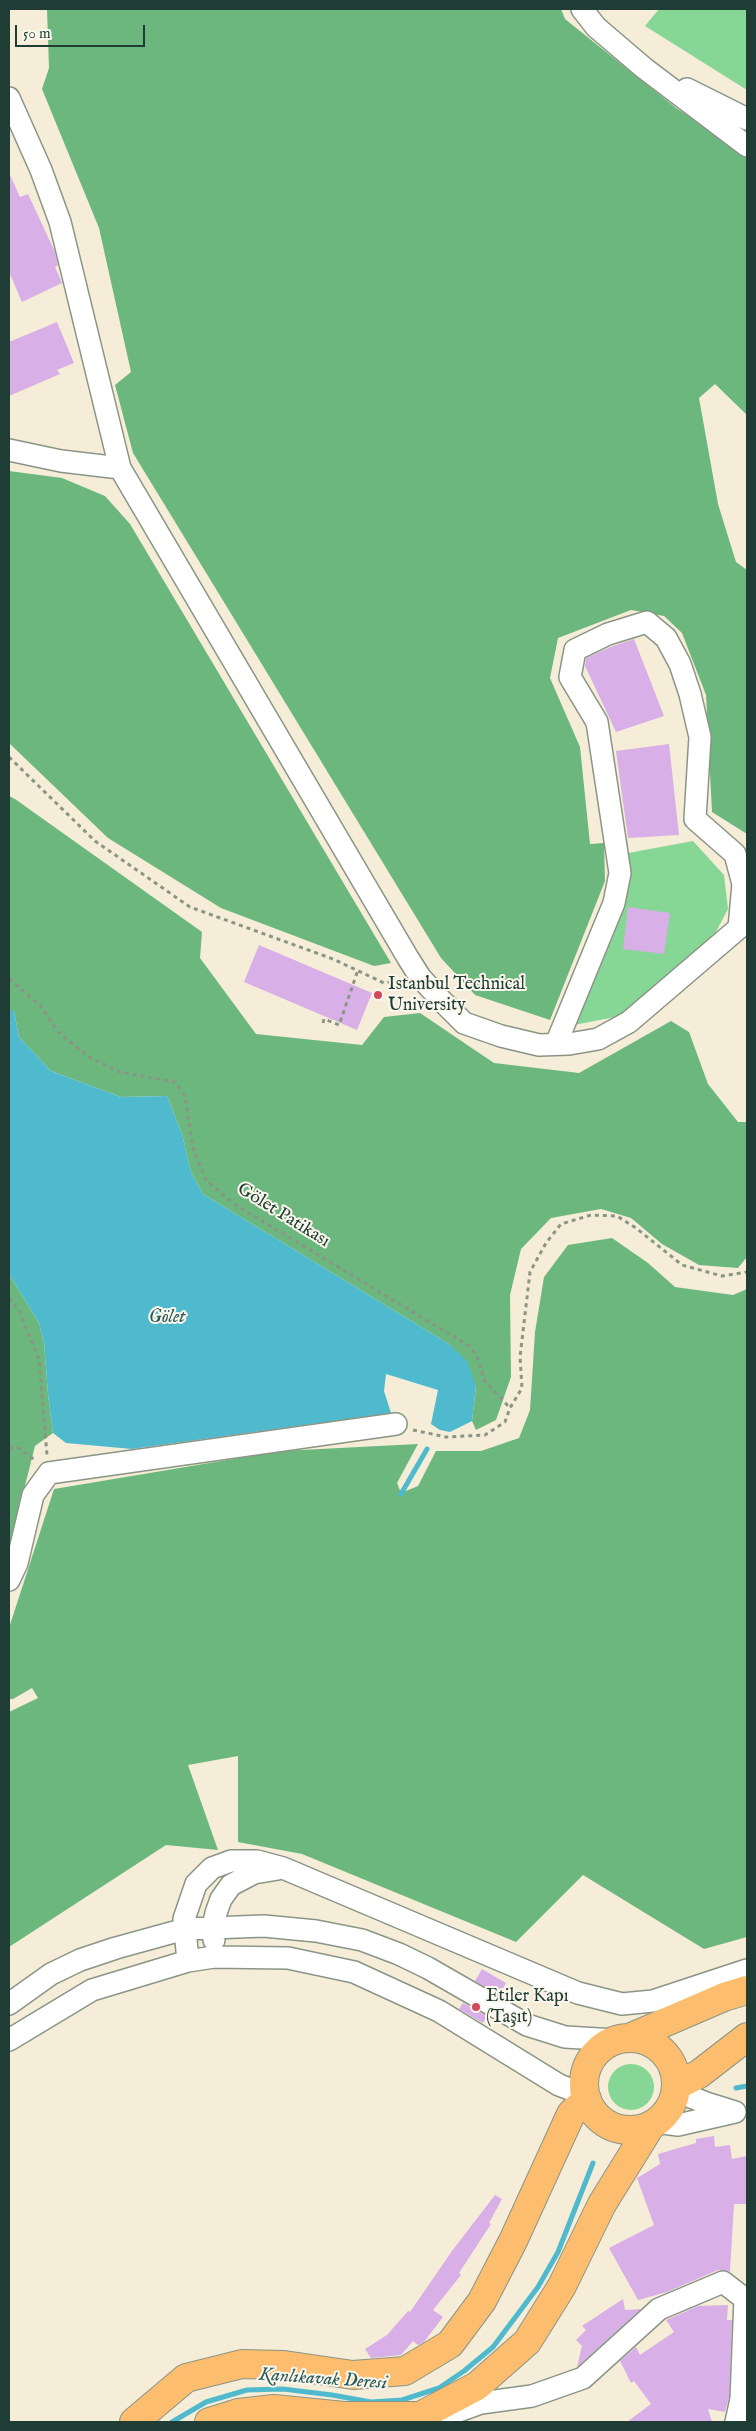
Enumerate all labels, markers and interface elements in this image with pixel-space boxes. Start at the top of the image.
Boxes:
scale bar [18,15,148,47]
text: 50 m [23,24,51,43]
place label: Istanbul Technical University [388,974,525,1016]
marker: Istanbul Technical University [372,989,384,1001]
street label: Gölet Patikası [233,1179,333,1253]
water label: Gölet [149,1307,185,1329]
place label: Etiler Kapı (Taşıt) [486,1986,568,2028]
marker: Etiler Kapı (Taşıt) [470,2001,482,2013]
water label: Kanlıkavak Deresi [258,2364,388,2396]

